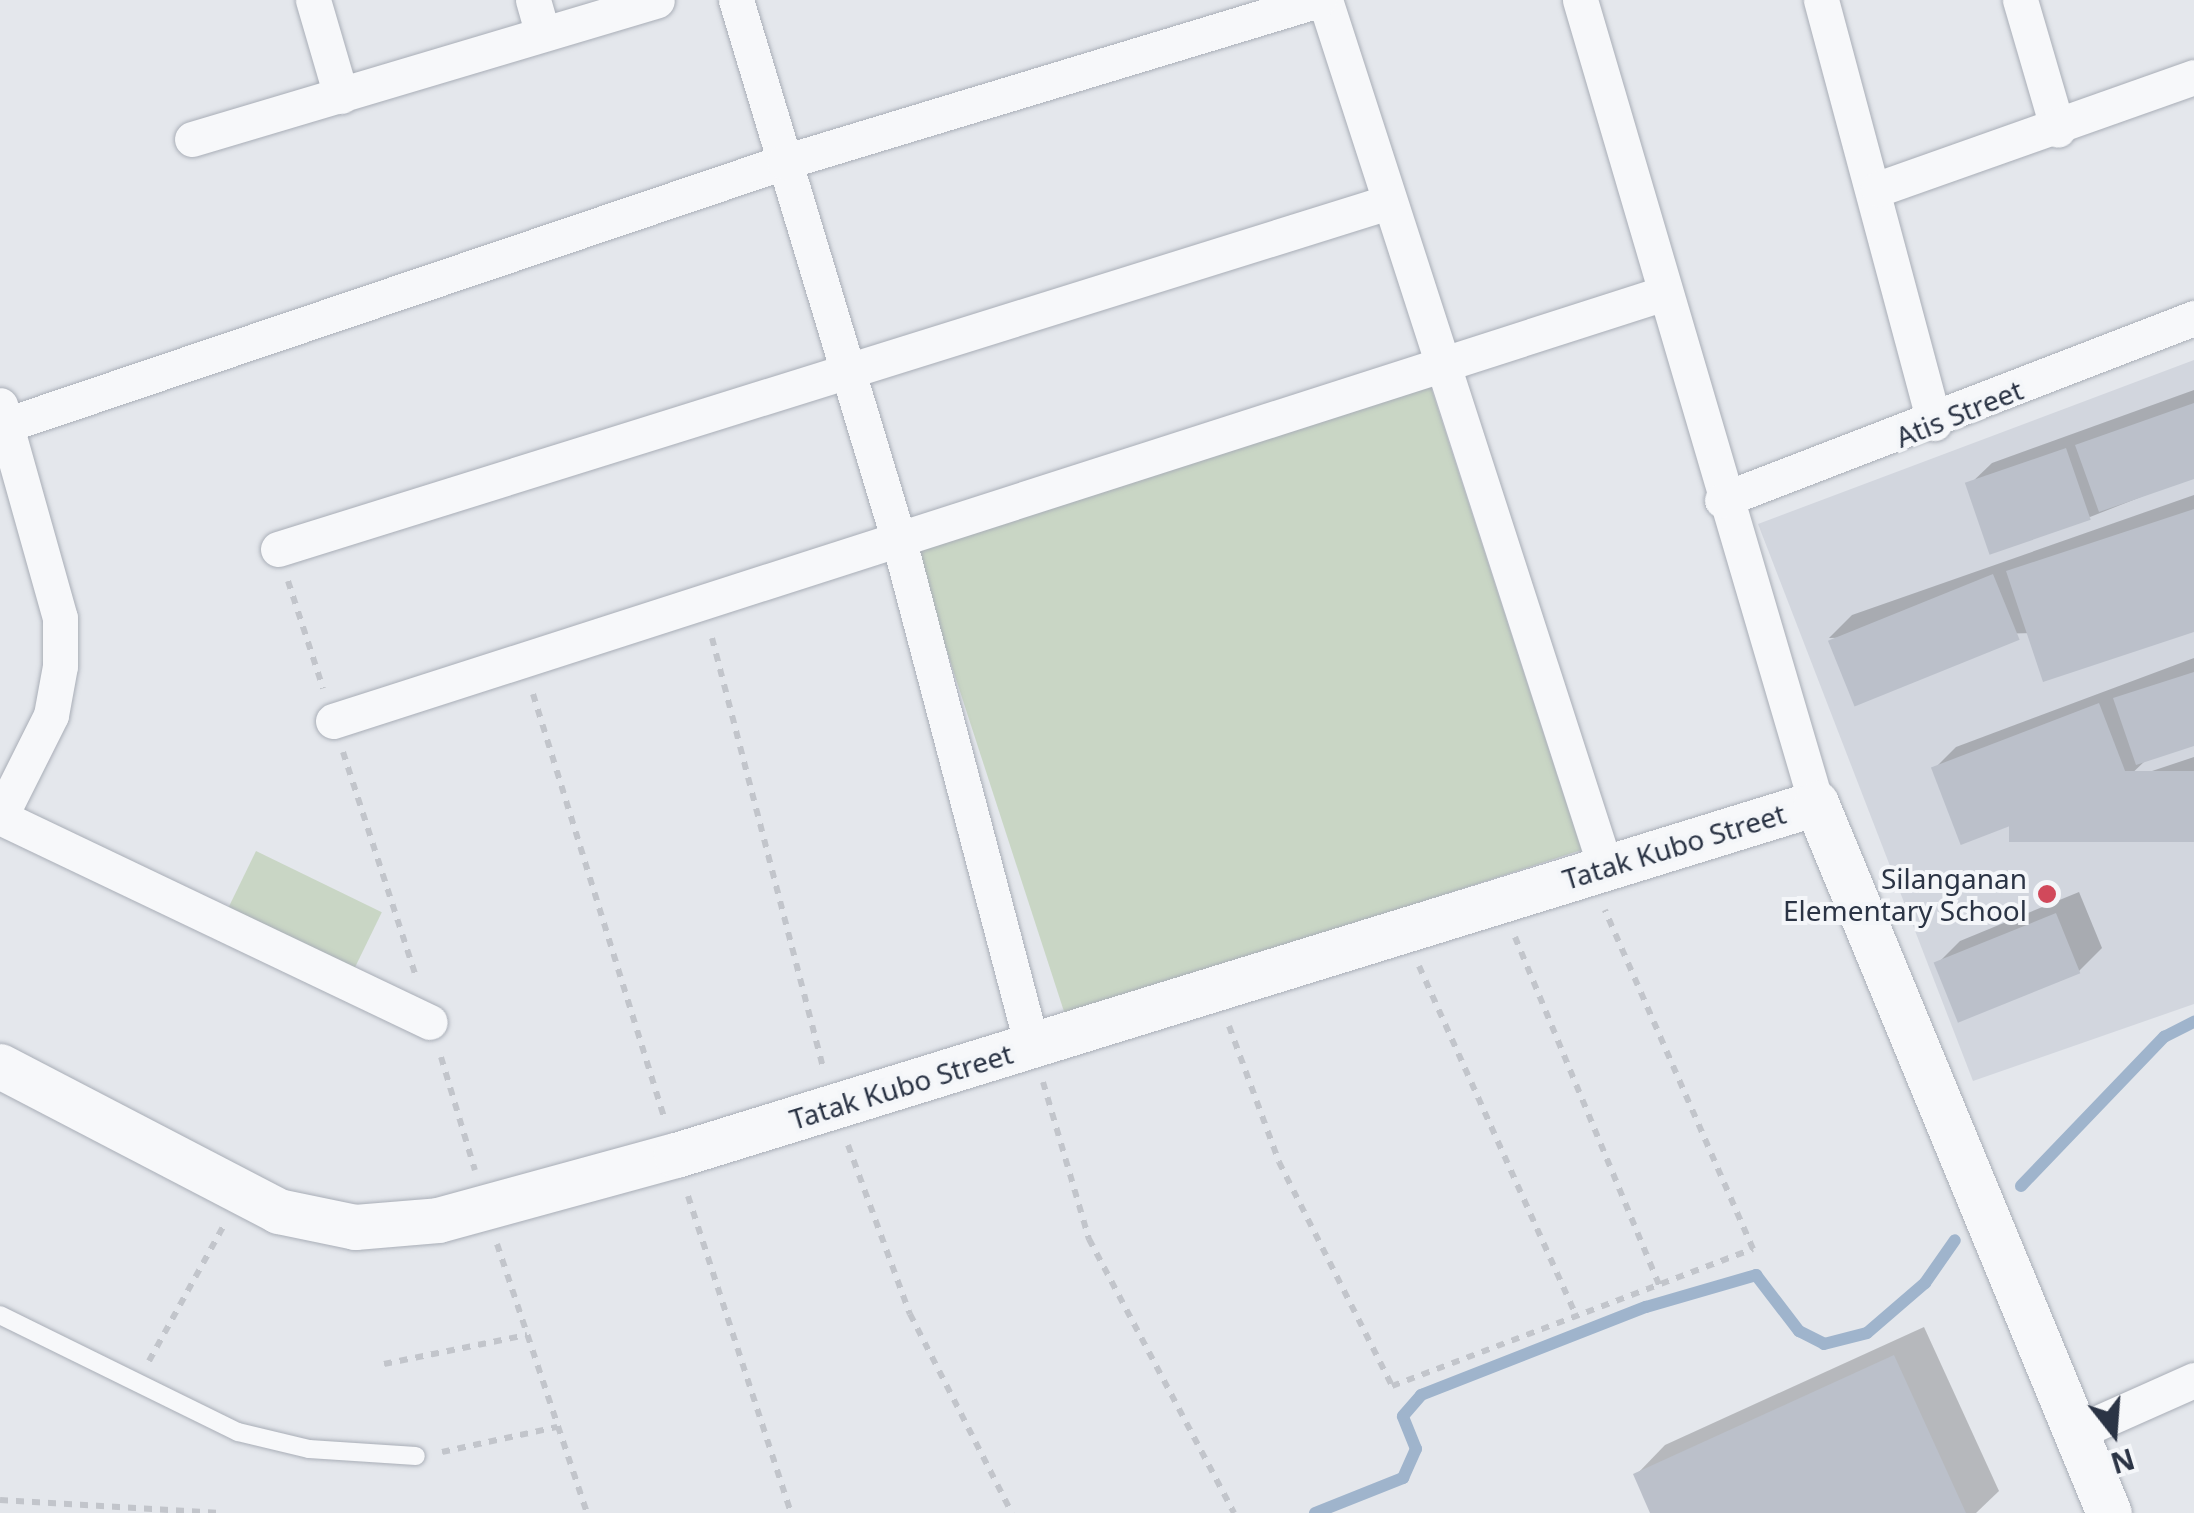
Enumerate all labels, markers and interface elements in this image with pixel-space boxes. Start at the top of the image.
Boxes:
street label: Atis Street [1891,372,2027,454]
street label: Tatak Kubo Street [1558,796,1790,896]
place label: Silanganan Elementary School [1783,861,2027,927]
marker: Silanganan Elementary School [2036,883,2058,905]
street label: Tatak Kubo Street [785,1036,1017,1136]
north arrow [2064,1383,2164,1483]
text: N [2106,1440,2139,1483]

